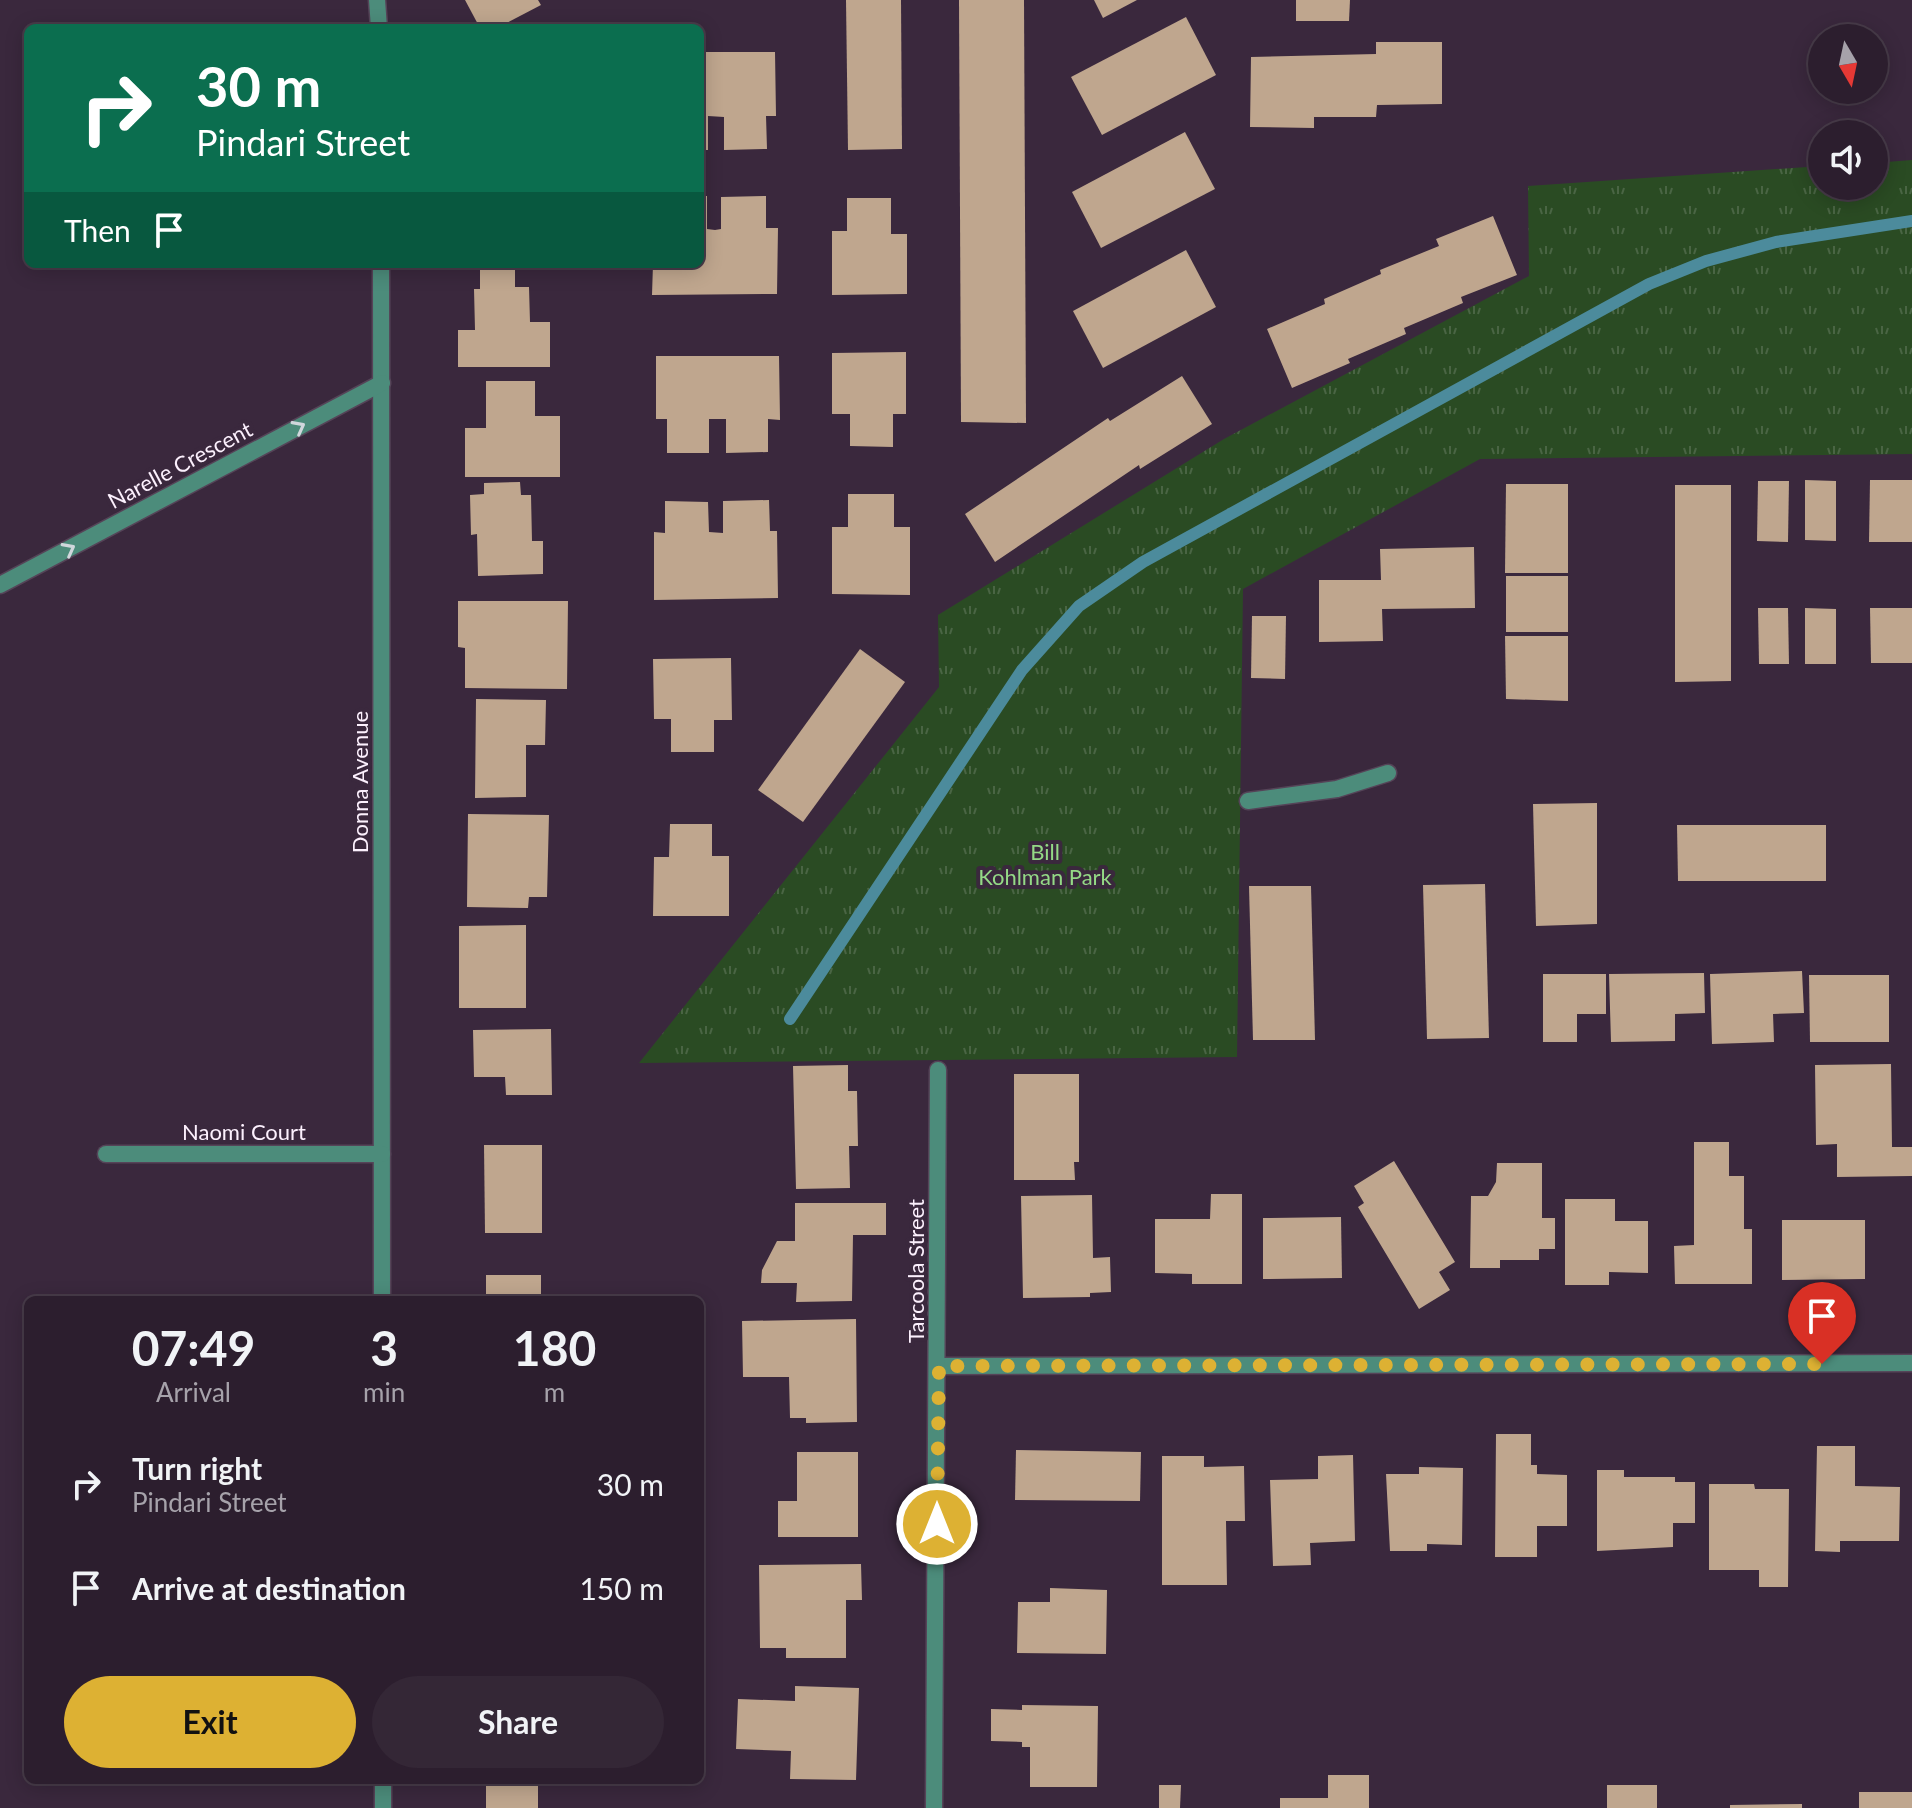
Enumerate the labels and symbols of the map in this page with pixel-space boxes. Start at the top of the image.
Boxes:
north arrow [1808,24,1888,104]
street label: Narelle Crescent [103,415,257,514]
one-way arrow [290,421,304,437]
one-way arrow [61,543,75,558]
street label: Donna Avenue [346,711,373,853]
park label: Bill Kohlman Park [978,838,1113,890]
street label: Naomi Court [182,1118,306,1145]
street label: Tarcoola Street [902,1199,929,1343]
pin [1788,1282,1856,1364]
position arrow [895,1482,979,1566]

